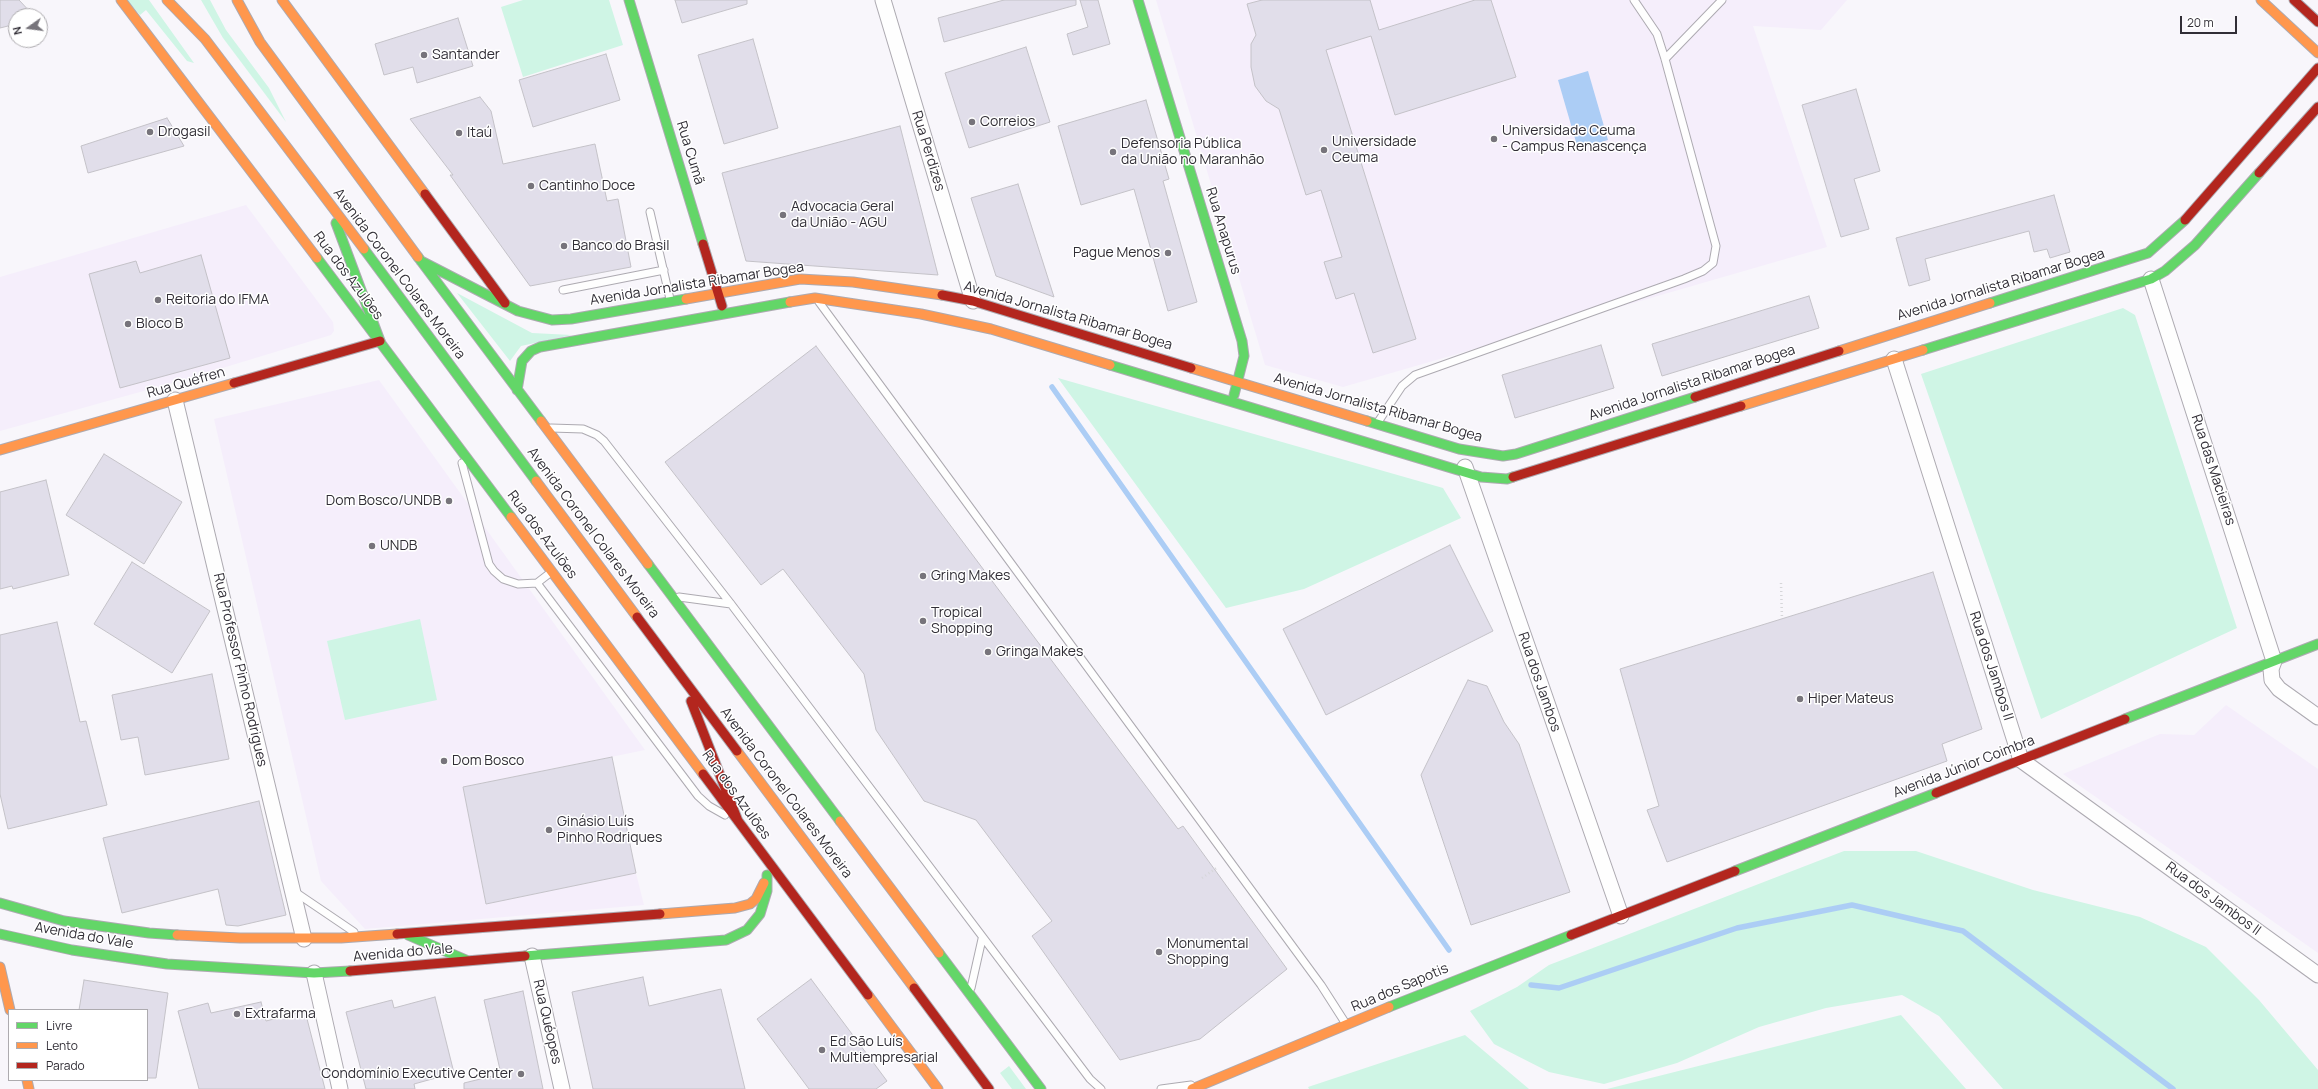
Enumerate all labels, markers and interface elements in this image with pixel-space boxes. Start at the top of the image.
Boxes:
north arrow [8,8,48,48]
scale bar [2182,8,2239,34]
text: 20 m [2187,14,2214,31]
text: N [9,25,25,36]
place label: Santander [432,47,500,63]
marker: Santander [419,50,429,60]
street label: Rua Perdizes [908,109,948,193]
place label: Correios [980,114,1035,130]
marker: Correios [967,117,977,127]
street label: Rua Cumã [672,119,708,187]
place label: Universidade Ceuma - Campus Renascença [1502,123,1647,156]
place label: Drogasil [158,124,211,140]
place label: Itaú [467,125,492,141]
marker: Drogasil [145,127,155,137]
marker: Itaú [454,128,464,138]
place label: Universidade Ceuma [1332,134,1416,166]
marker: Universidade Ceuma - Campus Renascença [1489,134,1499,144]
place label: Defensoria Pública da União no Maranhão [1121,136,1264,168]
marker: Universidade Ceuma [1319,145,1329,155]
marker: Defensoria Pública da União no Maranhão [1108,147,1118,157]
place label: Cantinho Doce [539,178,635,194]
marker: Cantinho Doce [526,181,536,191]
street label: Avenida Coronel Colares Moreira [329,185,469,363]
street label: Rua Anapurus [1202,186,1244,276]
place label: Advocacia Geral da União - AGU [791,199,894,232]
marker: Advocacia Geral da União - AGU [778,210,788,220]
street label: Rua dos Azulões [309,229,387,323]
place label: Banco do Brasil [572,238,670,254]
marker: Banco do Brasil [559,241,569,251]
place label: Pague Menos [1073,245,1160,261]
street label: Avenida Jornalista Ribamar Bogea [1895,245,2107,325]
marker: Pague Menos [1163,248,1173,258]
street label: Avenida Jornalista Ribamar Bogea [589,259,805,309]
street label: Avenida Jornalista Ribamar Bogea [962,278,1174,354]
place label: Reitoria do IFMA [166,292,269,308]
marker: Reitoria do IFMA [153,295,163,305]
place label: Bloco B [136,316,183,332]
marker: Bloco B [123,319,133,329]
street label: Avenida Jornalista Ribamar Bogea [1587,342,1797,424]
street label: Rua Quéfren [145,364,227,402]
street label: Avenida Jornalista Ribamar Bogea [1272,370,1484,446]
street label: Rua das Macieiras [2187,412,2239,528]
street label: Avenida Coronel Colares Moreira [523,444,663,622]
street label: Rua dos Azulões [503,488,581,582]
place label: Dom Bosco/UNDB [326,493,441,509]
marker: Dom Bosco/UNDB [444,496,454,506]
place label: UNDB [380,538,417,554]
marker: UNDB [367,541,377,551]
place label: Gring Makes [931,568,1010,584]
street label: Rua Professor Pinho Rodrigues [210,571,270,769]
marker: Gring Makes [918,571,928,581]
place label: Tropical Shopping [931,605,993,638]
street label: Rua dos Jambos II [1965,609,2017,723]
marker: Tropical Shopping [918,616,928,626]
street label: Rua dos Jambos [1514,630,1564,734]
place label: Gringa Makes [996,644,1083,660]
marker: Gringa Makes [983,647,993,657]
place label: Hiper Mateus [1808,691,1894,707]
marker: Hiper Mateus [1795,694,1805,704]
street label: Avenida Coronel Colares Moreira [716,704,856,882]
street label: Avenida Júnior Coimbra [1891,732,2037,802]
street label: Rua dos Azulões [698,747,774,843]
place label: Dom Bosco [452,753,524,769]
marker: Dom Bosco [439,756,449,766]
place label: Ginásio Luís Pinho Rodriques [557,814,662,846]
marker: Ginásio Luís Pinho Rodriques [544,825,554,835]
street label: Rua dos Jambos II [2162,859,2264,939]
street label: Avenida do Vale [33,919,135,953]
place label: Monumental Shopping [1167,936,1248,968]
street label: Avenida do Vale [352,940,454,966]
marker: Monumental Shopping [1154,947,1164,957]
street label: Rua dos Sapotis [1349,960,1451,1016]
street label: Rua Quéopes [529,978,565,1066]
place label: Extrafarma [245,1006,316,1022]
legend [8,1009,148,1081]
marker: Extrafarma [232,1009,242,1019]
text: Livre [46,1017,72,1034]
place label: Ed São Luís Multiempresarial [830,1034,938,1066]
text: Lento [46,1037,78,1054]
marker: Ed São Luís Multiempresarial [817,1045,827,1055]
text: Parado [46,1057,85,1074]
place label: Condomínio Executive Center [321,1066,513,1082]
marker: Condomínio Executive Center [516,1069,526,1079]

